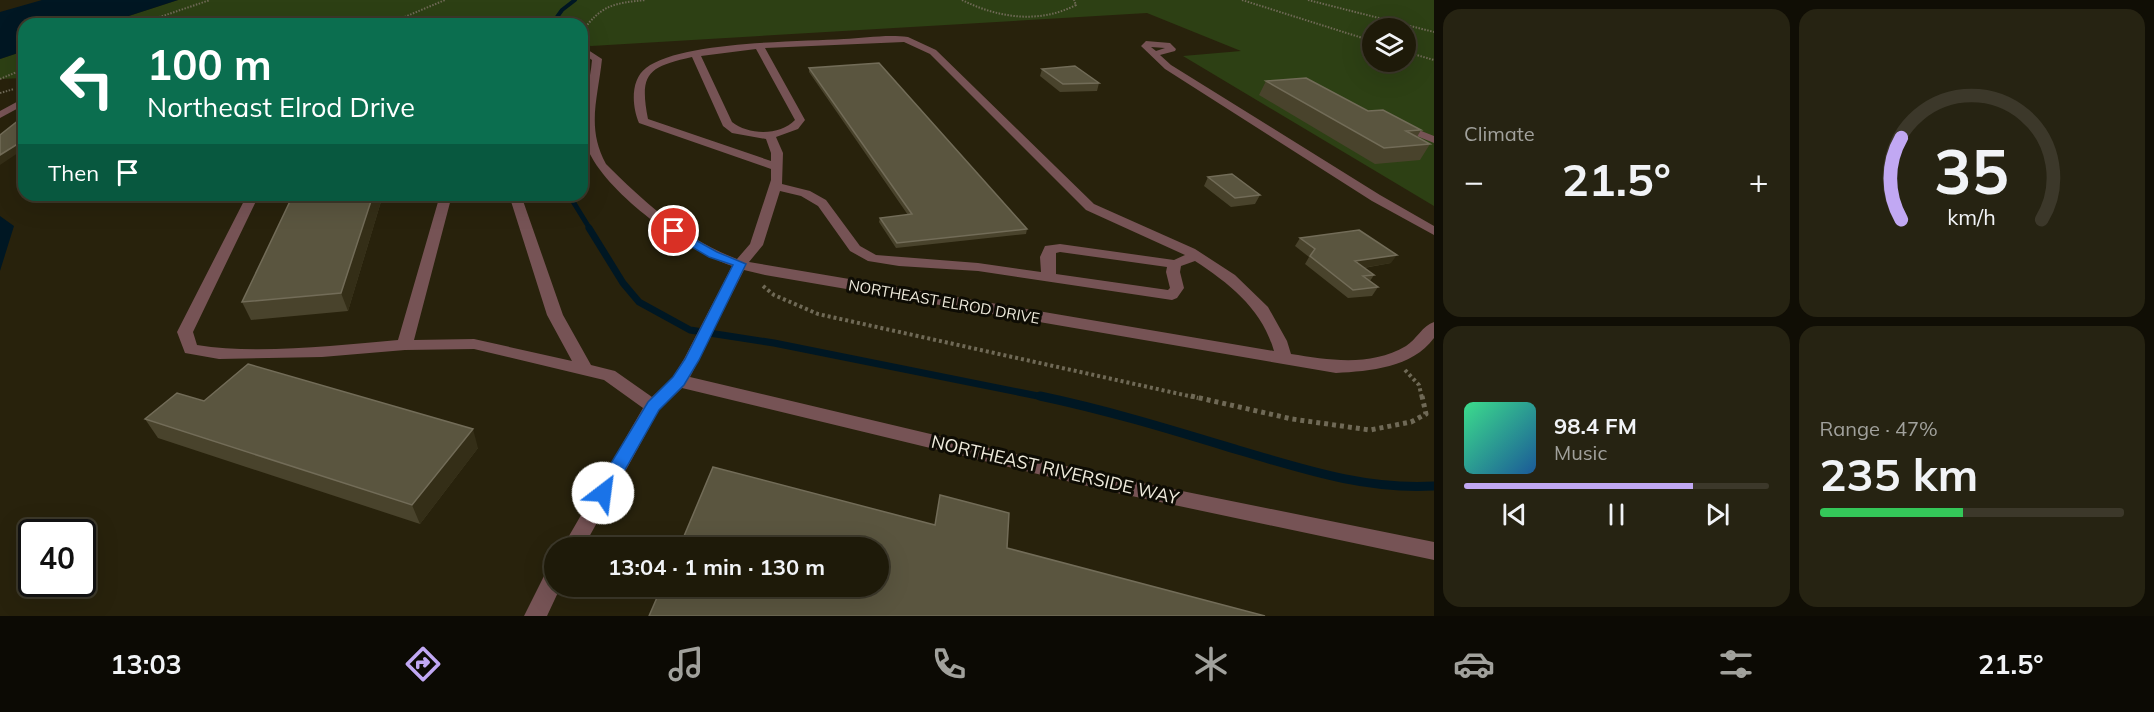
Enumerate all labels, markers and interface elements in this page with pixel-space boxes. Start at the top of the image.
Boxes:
map controls [1362,18,1416,72]
button: layers [1362,18,1416,72]
text: 100 m [147,38,272,91]
icon: left [48,42,126,120]
text: Northeast Elrod Drive [147,90,415,124]
text: Climate [1464,121,1535,146]
text: 35 [1934,131,2009,210]
text: 21.5° [1562,151,1671,207]
icon: arrive [111,156,144,189]
text: Then [48,159,99,187]
text: − [1464,160,1484,201]
text: + [1749,160,1769,201]
text: km/h [1947,203,1996,230]
pin [648,205,699,256]
icon: arrive [657,214,690,247]
street label: NORTHEAST ELROD DRIVE [847,275,1041,328]
text: 98.4 FM [1554,412,1637,440]
text: Range · 47% [1820,416,1938,441]
street label: NORTHEAST RIVERSIDE WAY [929,430,1182,509]
text: Music [1554,440,1607,465]
text: 235 km [1820,446,1978,502]
position arrow [571,461,635,525]
icon: previous [1498,498,1531,531]
icon: pause [1600,498,1633,531]
icon: next [1701,498,1734,531]
speed limit sign: 40 [18,519,96,597]
text: 13:04 · 1 min · 130 m [608,553,825,581]
icon: directions [402,643,444,685]
icon: music [665,643,707,685]
icon: phone [928,643,970,685]
icon: climate [1190,643,1232,685]
icon: car [1453,643,1495,685]
icon: filters [1715,643,1757,685]
text: 13:03 [110,647,182,681]
text: 21.5° [1978,647,2044,681]

